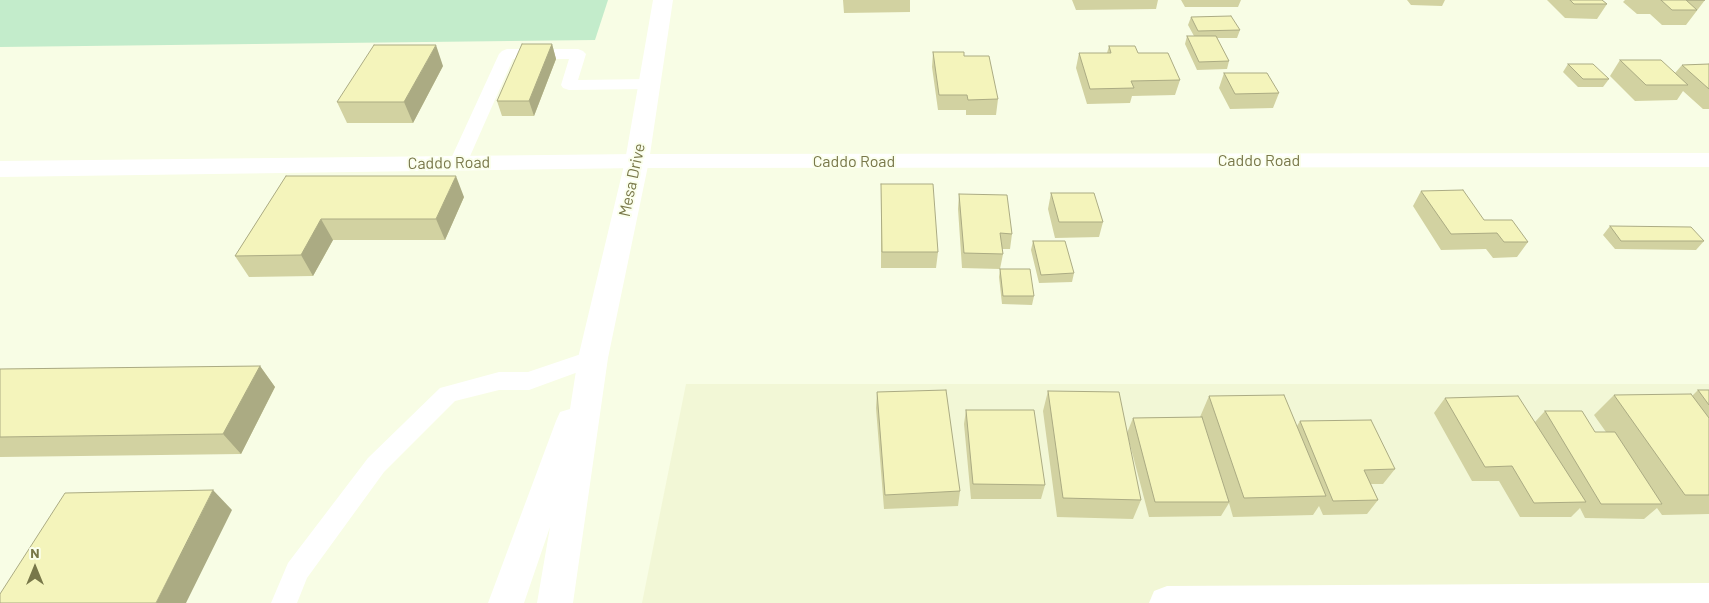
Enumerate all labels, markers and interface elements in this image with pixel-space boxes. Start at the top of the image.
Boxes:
street label: Mesa Drive [615,142,649,218]
street label: Caddo Road [1218,151,1300,171]
street label: Caddo Road [813,152,895,172]
street label: Caddo Road [408,153,490,173]
north arrow [10,543,60,593]
text: N [30,544,40,561]

